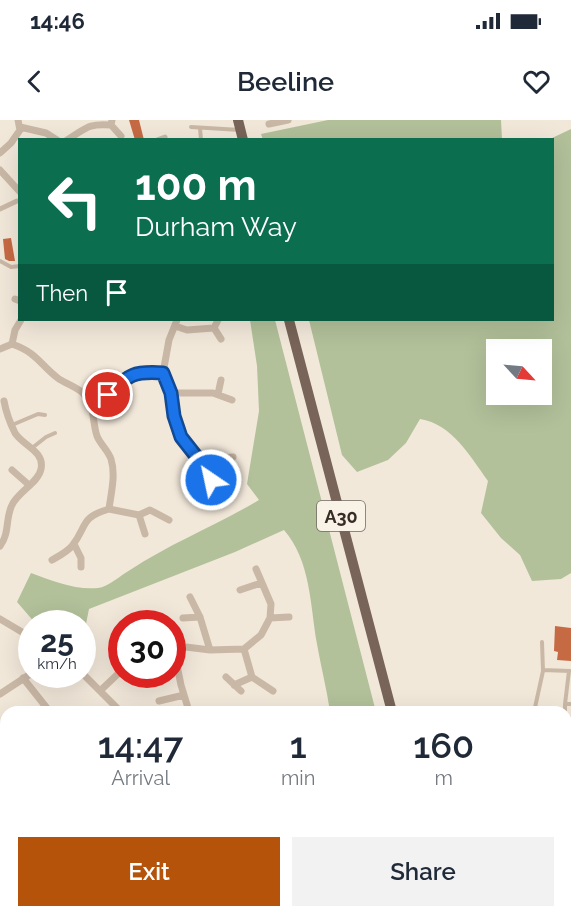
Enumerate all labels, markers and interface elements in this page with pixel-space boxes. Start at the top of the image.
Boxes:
text: 14:46 [30,8,85,34]
icon: back [18,65,51,98]
icon: heart [520,65,553,98]
text: Beeline [237,66,334,97]
text: 100 m [135,161,257,210]
icon: left [36,162,114,240]
text: Durham Way [135,211,297,242]
icon: arrive [100,276,133,309]
text: Then [36,280,88,306]
north arrow [486,339,552,405]
map controls [486,339,552,405]
pin [82,369,133,420]
icon: arrive [91,378,124,411]
position arrow [179,448,243,512]
road number: A30 [317,501,365,531]
speed limit sign: 30 [108,610,186,688]
text: 25 [40,624,74,659]
text: km/h [37,655,77,673]
text: 14:47 [98,724,183,766]
text: 1 [290,724,307,766]
text: 160 [413,724,474,766]
text: Arrival [111,766,170,790]
text: min [281,766,315,790]
text: m [434,766,453,790]
button: Exit [18,837,280,906]
button: Share [292,837,554,906]

